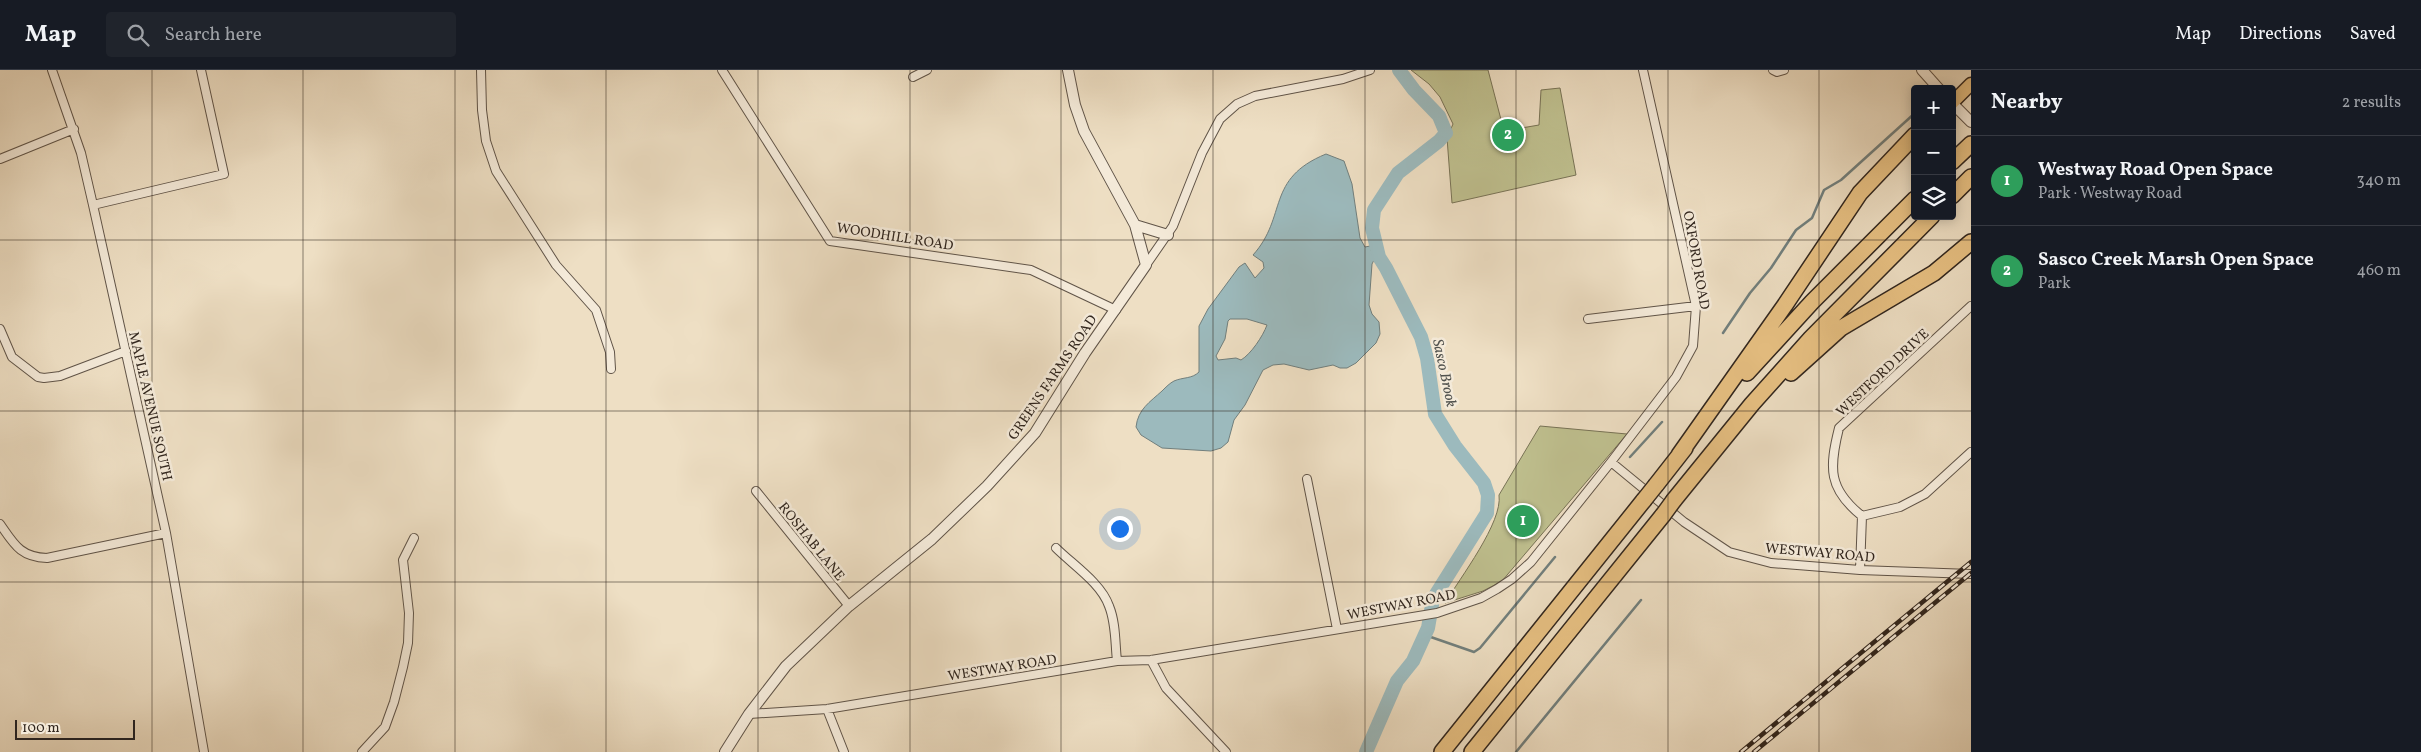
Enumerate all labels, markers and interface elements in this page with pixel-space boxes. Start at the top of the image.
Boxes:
search box [106,12,456,57]
text: Map [25,18,76,52]
icon: search [124,21,152,49]
text: Search here [164,22,262,48]
text: Map [2175,22,2211,47]
text: Directions [2239,22,2322,47]
text: Saved [2350,22,2396,47]
map controls [1911,85,1956,220]
button: + [1911,85,1956,130]
text: Nearby [1991,88,2062,117]
text: 2 results [2342,92,2401,114]
pin: 2 [1492,116,1524,154]
button: − [1911,130,1956,175]
text: Westway Road Open Space [2038,157,2273,183]
text: 1 [2004,170,2010,192]
text: 340 m [2357,170,2401,192]
button: layers [1911,175,1956,220]
text: Park · Westway Road [2038,183,2182,205]
street label: OXFORD ROAD [1677,209,1714,311]
street label: WOODHILL ROAD [835,219,955,256]
text: Sasco Creek Marsh Open Space [2038,247,2314,273]
text: 2 [2003,260,2011,282]
text: 460 m [2357,260,2401,282]
text: Park [2038,273,2071,295]
street label: GREENS FARMS ROAD [1004,312,1102,444]
street label: WESTFORD DRIVE [1832,325,1934,421]
street label: MAPLE AVENUE SOUTH [123,330,176,483]
water label: Sasco Brook [1426,337,1461,409]
street label: ROSHAB LANE [773,499,848,585]
pin: 1 [1507,502,1539,540]
your location [1107,516,1133,542]
street label: WESTWAY ROAD [1764,539,1875,568]
street label: WESTWAY ROAD [1345,586,1457,625]
street label: WESTWAY ROAD [946,650,1058,686]
scale bar [15,717,135,740]
text: 100 m [22,719,60,738]

